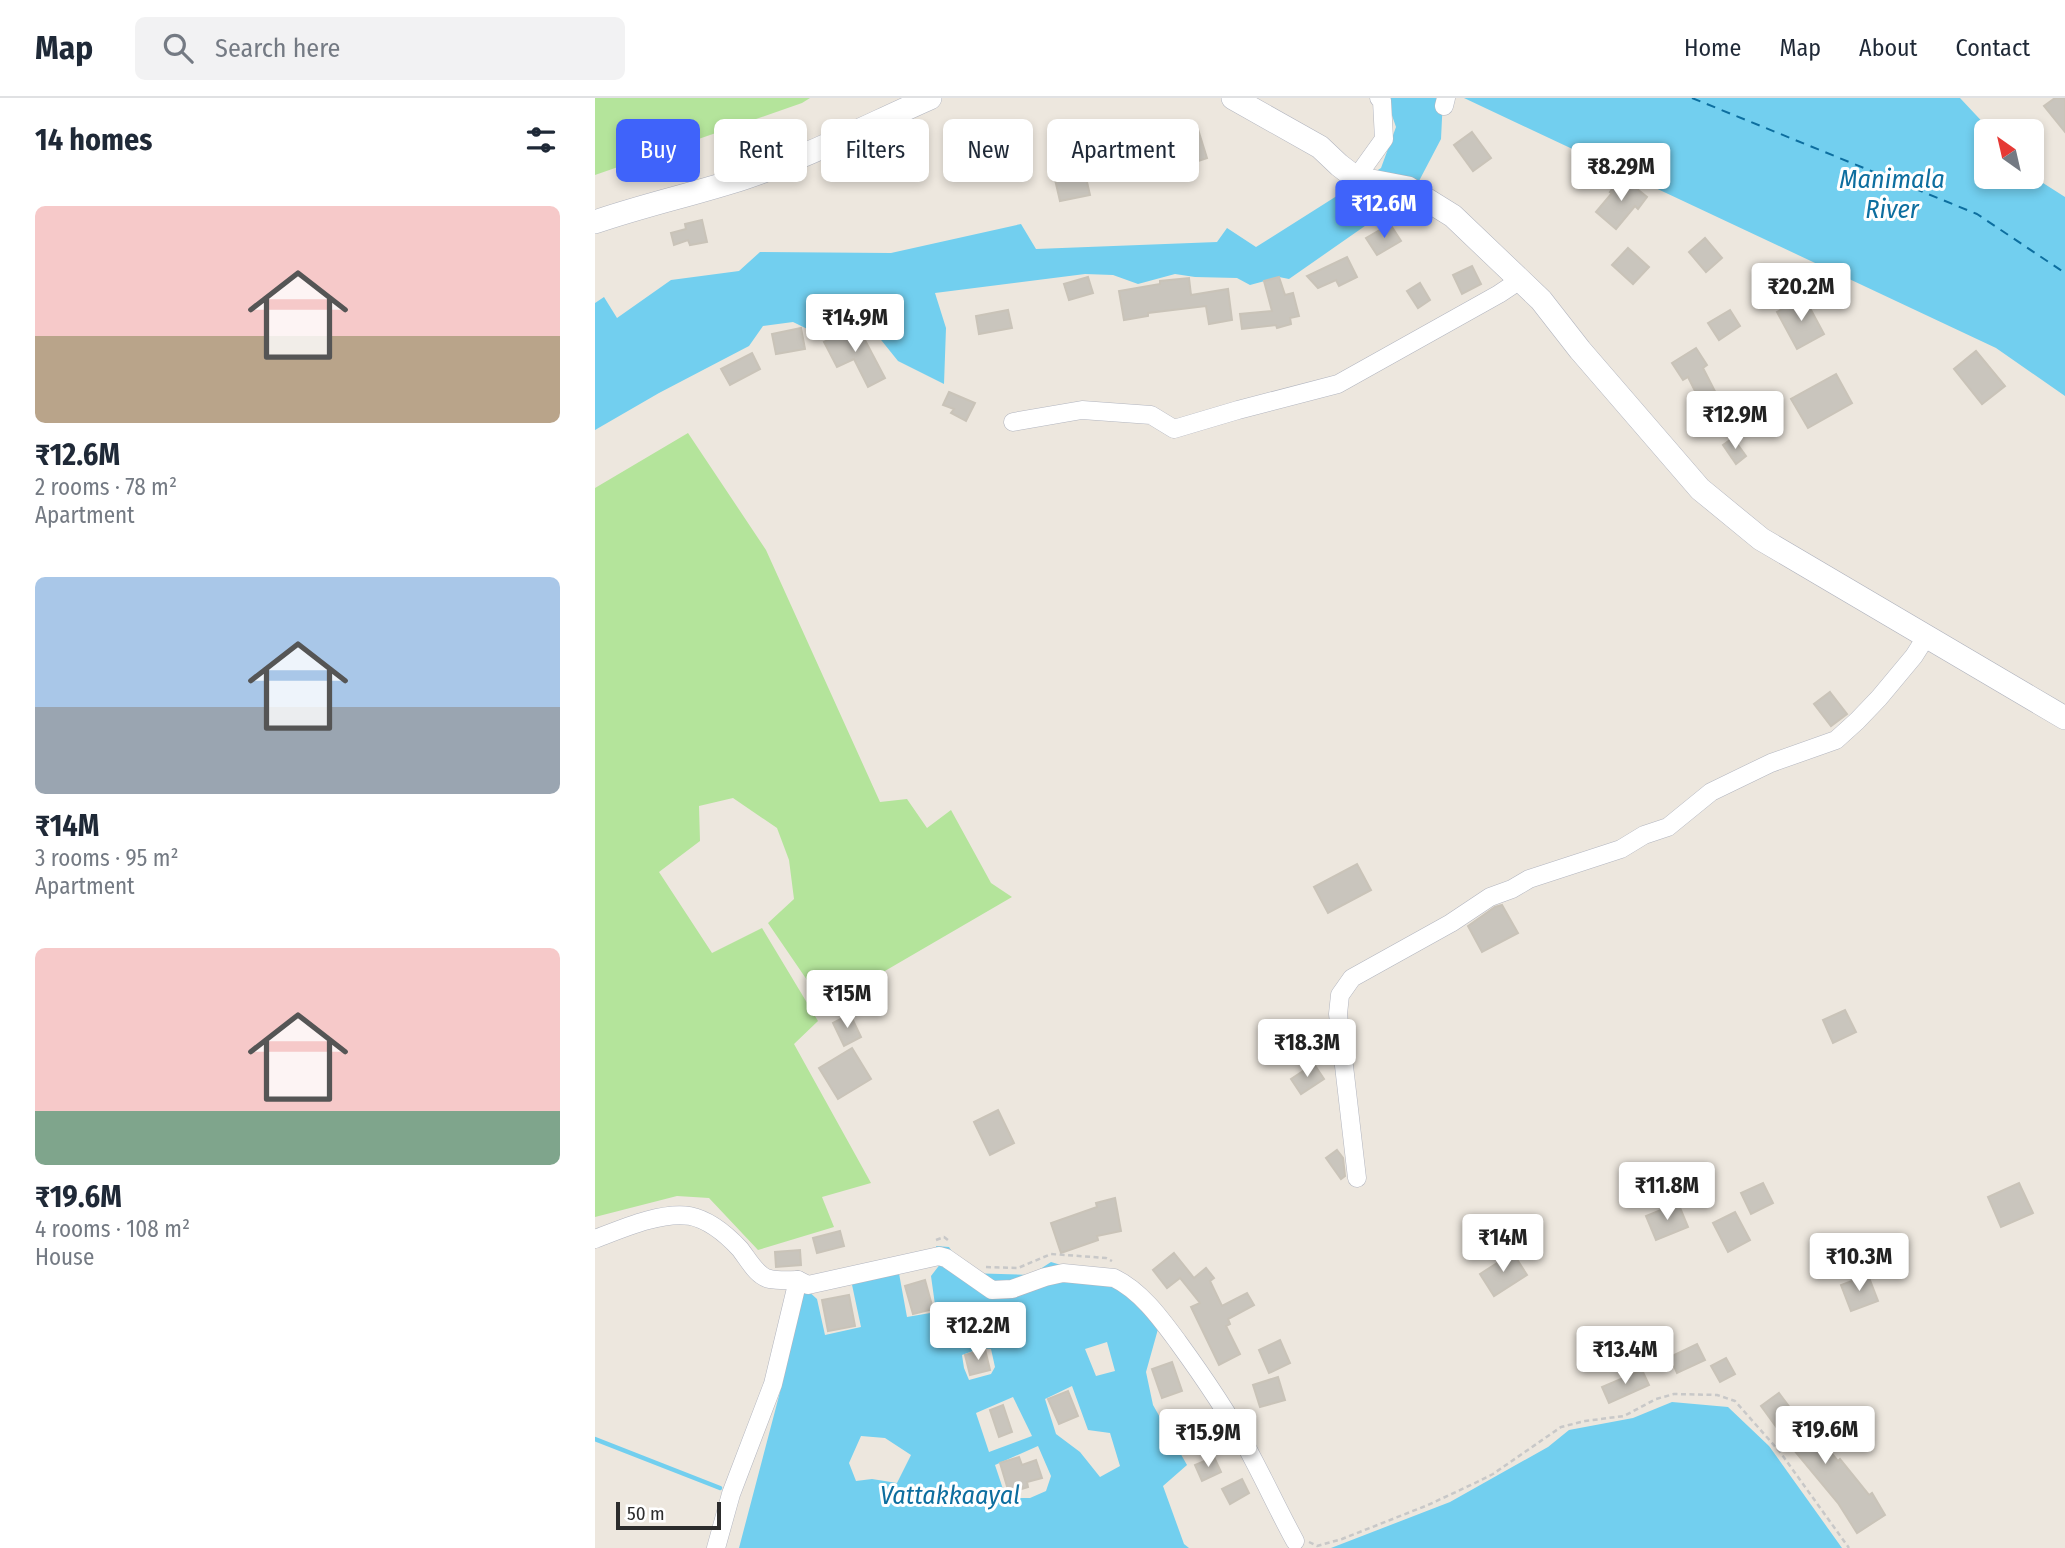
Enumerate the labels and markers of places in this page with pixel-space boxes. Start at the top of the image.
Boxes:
pin: ₹8.29M [1564,144,1678,203]
pin: ₹12.6M [1327,180,1441,240]
pin: ₹20.2M [1744,264,1858,323]
pin: ₹14.9M [798,294,912,354]
pin: ₹12.9M [1678,392,1792,451]
pin: ₹15M [806,970,888,1030]
pin: ₹18.3M [1250,1020,1364,1079]
pin: ₹11.8M [1610,1162,1724,1222]
pin: ₹14M [1462,1214,1544,1274]
pin: ₹10.3M [1802,1234,1916,1293]
pin: ₹12.2M [921,1302,1035,1362]
pin: ₹13.4M [1568,1326,1682,1386]
pin: ₹19.6M [1768,1406,1882,1466]
pin: ₹15.9M [1151,1410,1265,1469]

